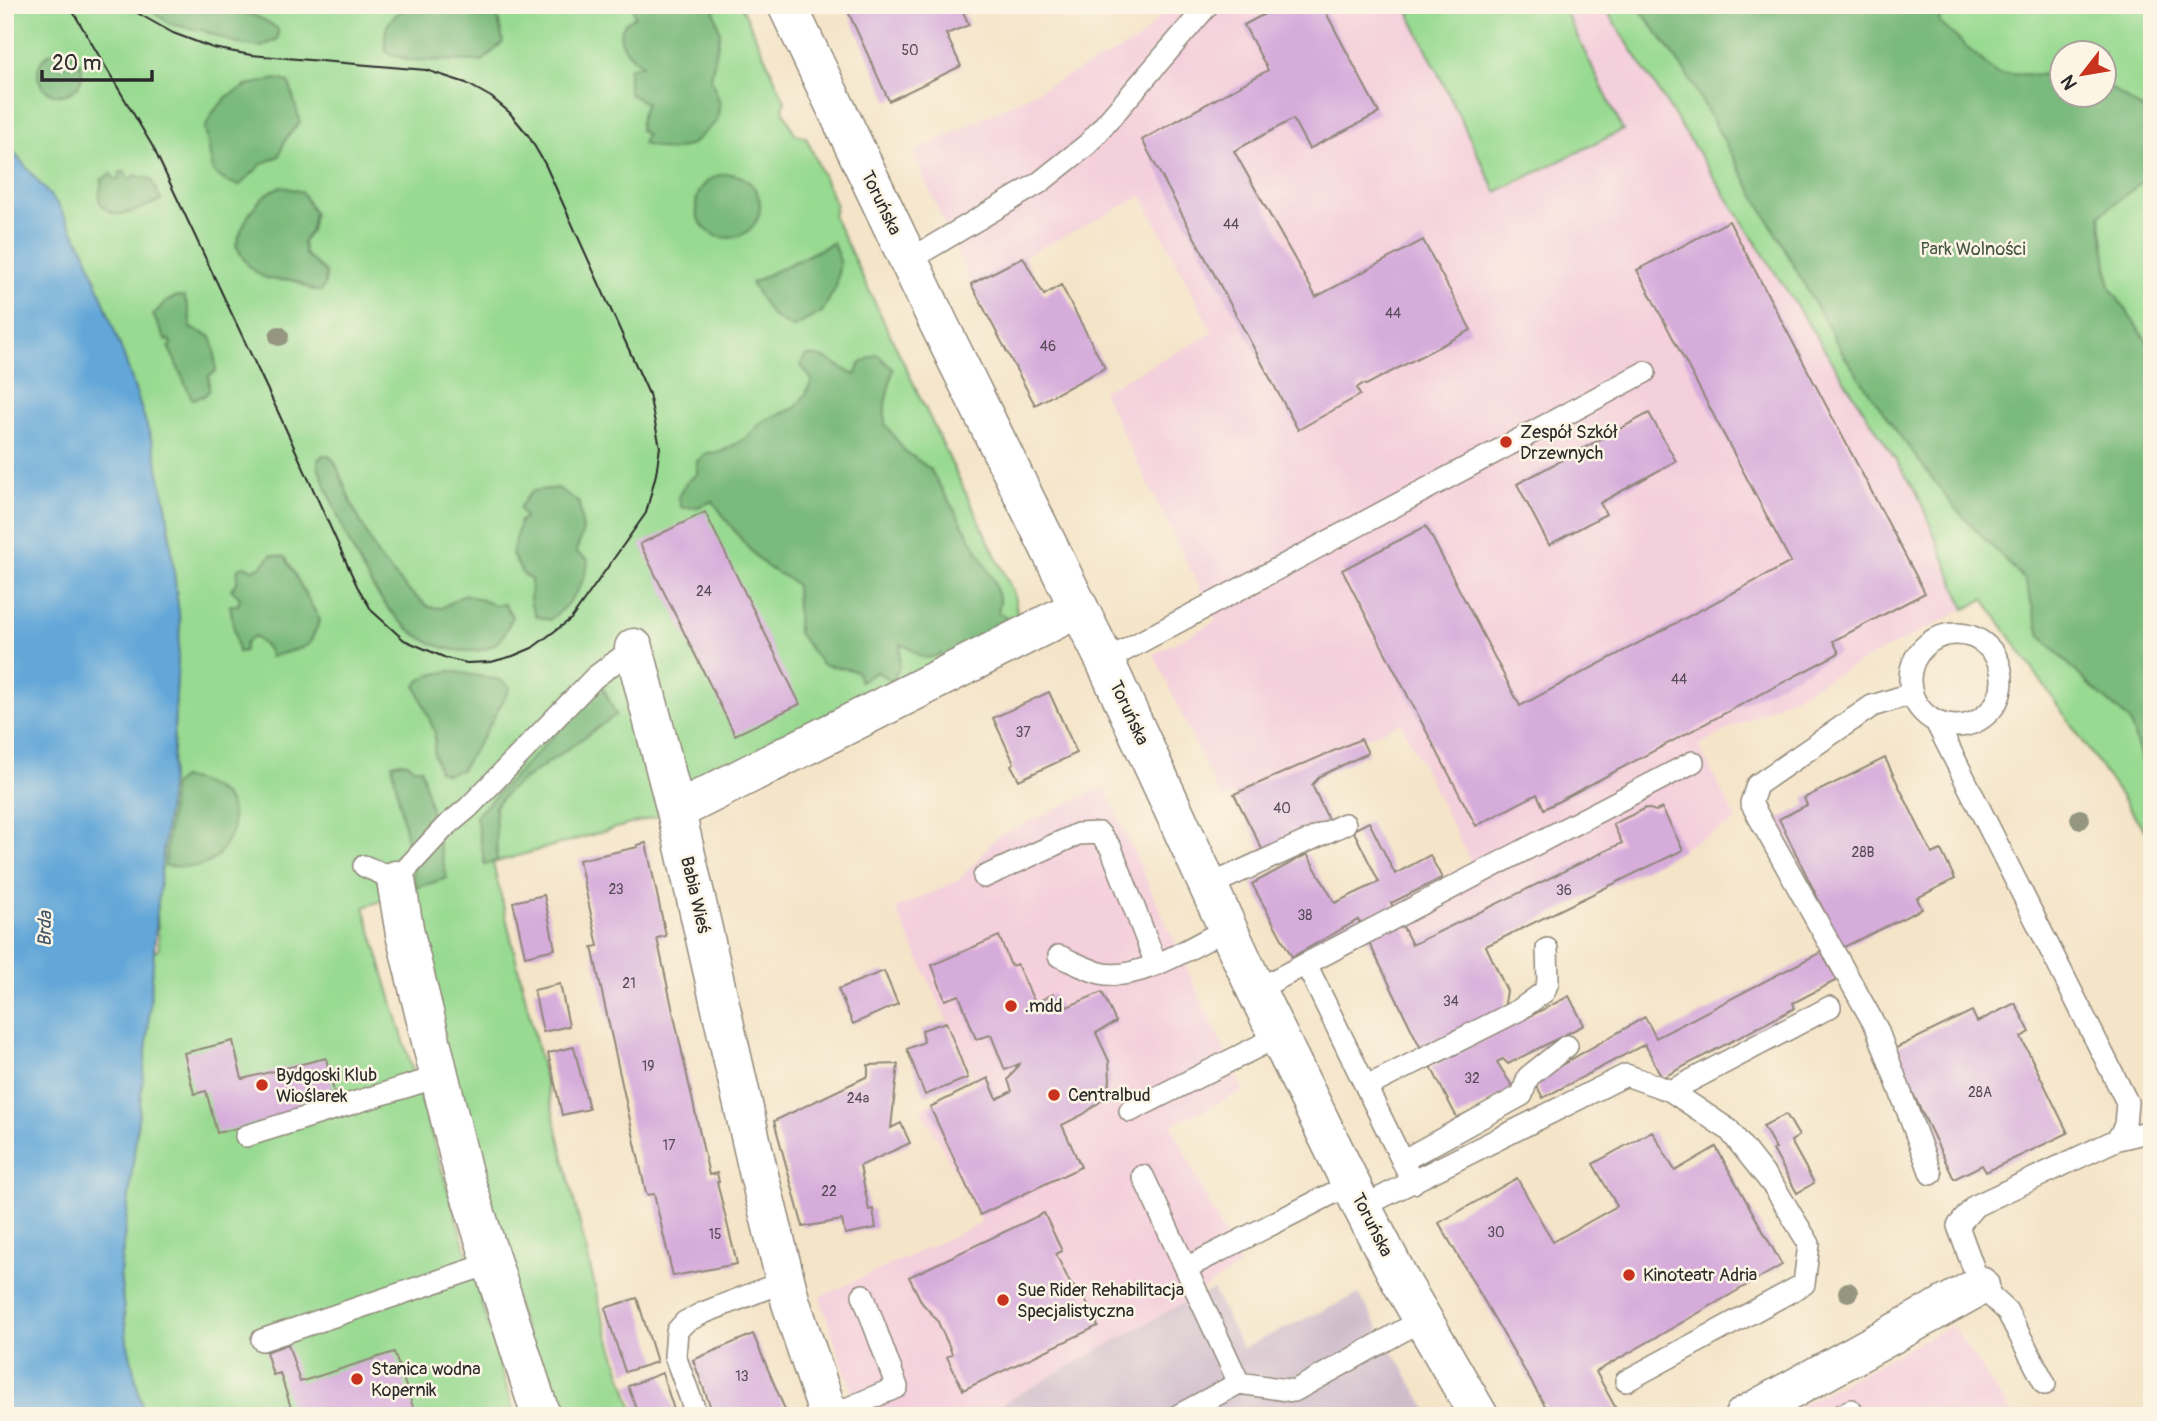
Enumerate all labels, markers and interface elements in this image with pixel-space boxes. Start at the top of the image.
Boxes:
scale bar [42,38,152,82]
north arrow [2048,38,2118,108]
house number: 50 [901,42,919,59]
text: 20 m [52,50,101,77]
text: N [2056,70,2083,94]
street label: Toruńska [856,167,906,239]
house number: 44 [1223,216,1239,233]
park label: Park Wolności [1920,238,2026,261]
house number: 44 [1385,305,1401,322]
house number: 46 [1040,338,1056,355]
place label: Zespół Szkół Drzewnych [1520,421,1618,465]
marker: Zespół Szkół Drzewnych [1498,434,1514,450]
house number: 24 [696,583,712,600]
house number: 44 [1671,671,1687,688]
street label: Toruńska [1104,677,1154,749]
house number: 37 [1015,724,1031,741]
house number: 40 [1273,800,1291,817]
house number: 28B [1852,844,1874,861]
street label: Babia Wieś [675,854,715,936]
house number: 23 [608,881,624,898]
house number: 36 [1556,882,1572,899]
house number: 38 [1298,907,1312,924]
water label: Brda [33,910,57,947]
house number: 21 [622,975,636,992]
house number: 34 [1443,993,1459,1010]
place label: .mdd [1025,995,1063,1018]
marker: .mdd [1003,998,1019,1014]
house number: 19 [642,1058,654,1075]
place label: Bydgoski Klub Wioślarek [276,1064,377,1108]
house number: 32 [1464,1070,1480,1087]
marker: Bydgoski Klub Wioślarek [254,1077,270,1093]
place label: Centralbud [1068,1084,1151,1107]
house number: 28A [1968,1084,1992,1101]
marker: Centralbud [1046,1087,1062,1103]
house number: 24a [847,1090,869,1107]
house number: 17 [663,1137,676,1154]
house number: 22 [821,1183,837,1200]
street label: Toruńska [1346,1189,1398,1261]
house number: 30 [1487,1224,1505,1241]
house number: 15 [708,1226,722,1243]
place label: Kinoteatr Adria [1643,1264,1757,1287]
marker: Kinoteatr Adria [1621,1267,1637,1283]
place label: Sue Rider Rehabilitacja Specjalistyczna [1017,1279,1184,1323]
marker: Sue Rider Rehabilitacja Specjalistyczna [995,1292,1011,1308]
place label: Stanica wodna Kopernik [371,1358,481,1402]
house number: 13 [735,1368,749,1385]
marker: Stanica wodna Kopernik [349,1371,365,1387]

